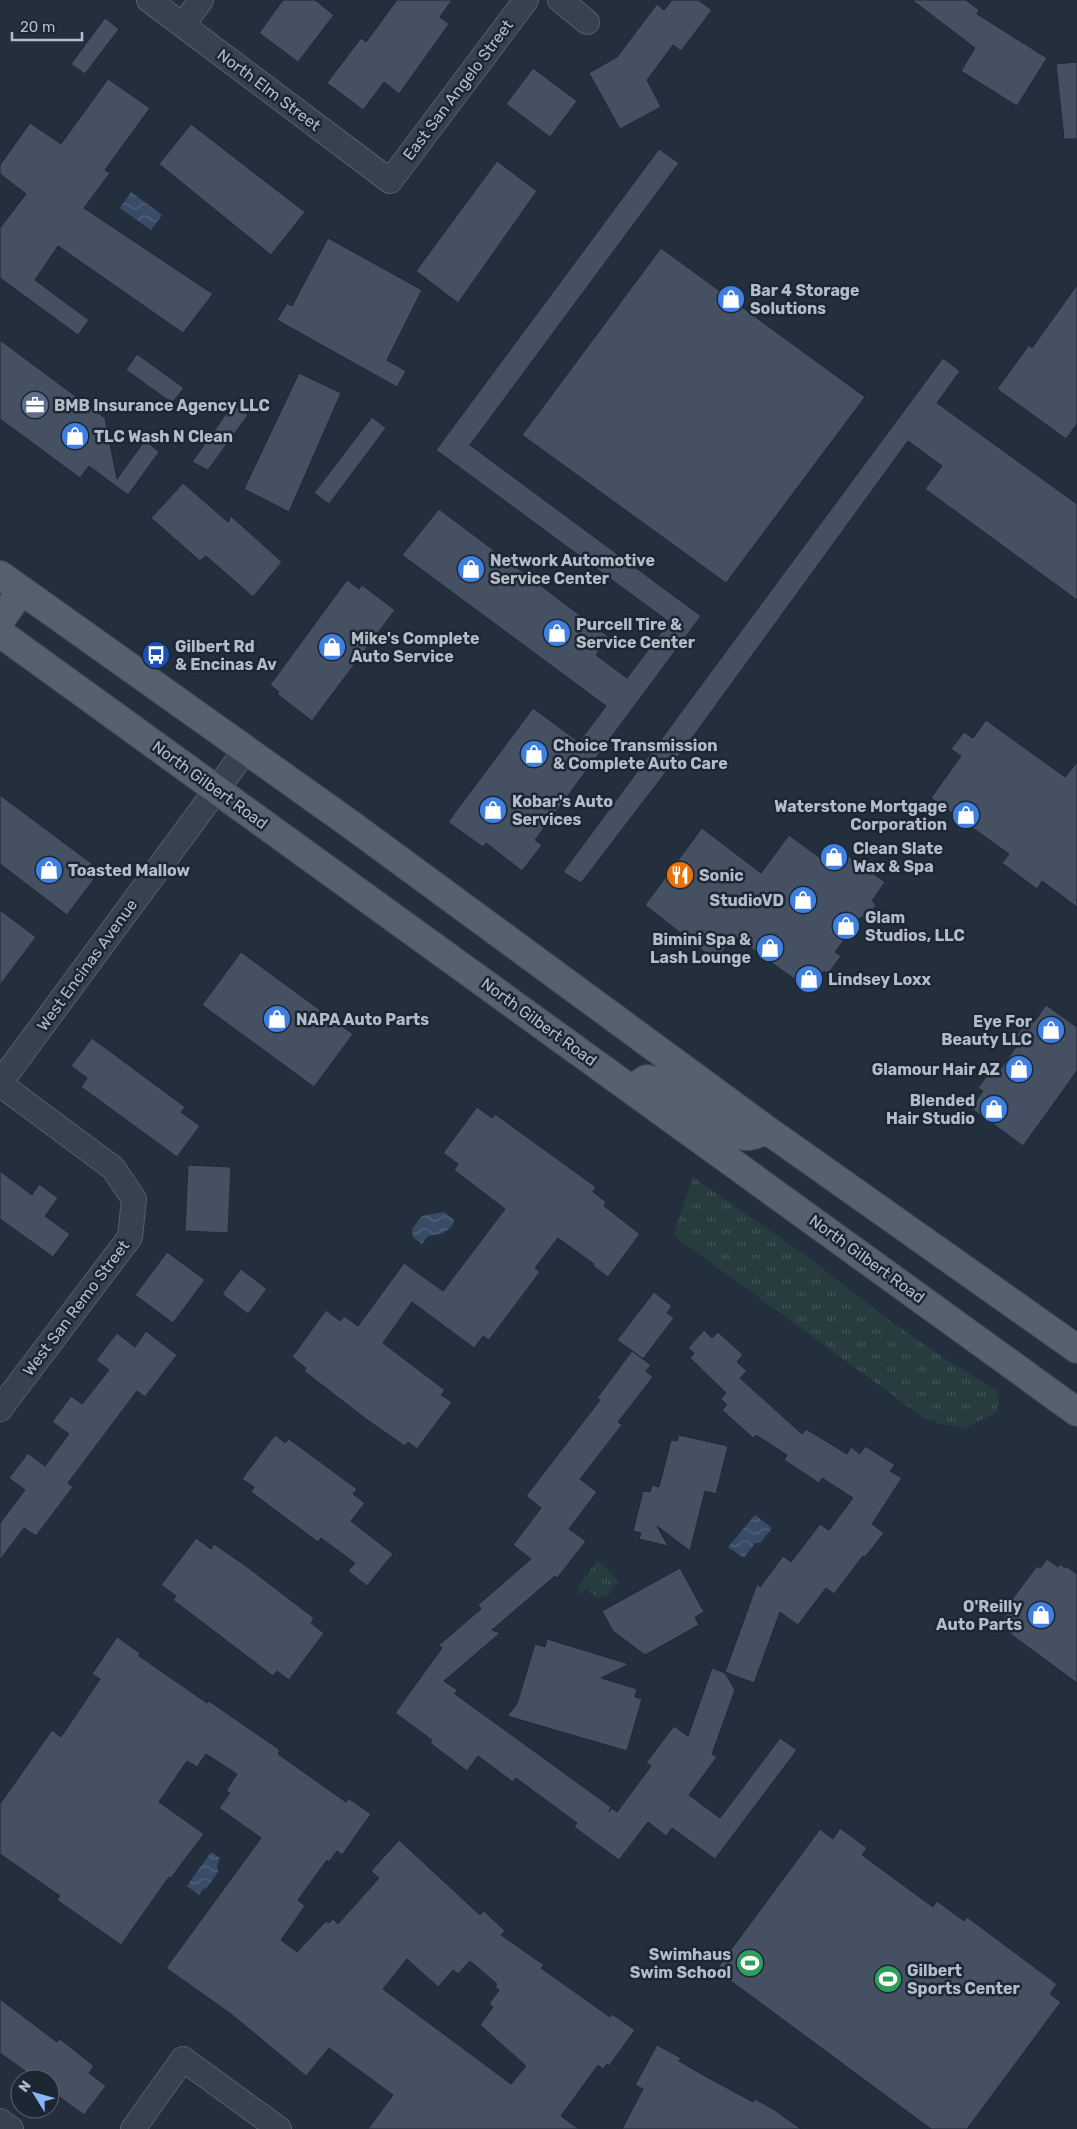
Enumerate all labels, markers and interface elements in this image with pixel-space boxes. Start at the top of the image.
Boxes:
scale bar [12,10,82,42]
street label: East San Angelo Street [399,16,517,164]
text: 20 m [20,18,55,36]
street label: North Elm Street [214,45,324,135]
place label: Bar 4 Storage Solutions [750,281,859,318]
shop icon: Bar 4 Storage Solutions [716,284,746,314]
office icon: BMB Insurance Agency LLC [20,390,50,420]
place label: BMB Insurance Agency LLC [54,396,270,415]
shop icon: TLC Wash N Clean [60,421,90,451]
place label: TLC Wash N Clean [94,427,233,446]
place label: Network Automotive Service Center [490,551,655,588]
shop icon: Network Automotive Service Center [456,554,486,584]
place label: Purcell Tire & Service Center [576,615,696,652]
shop icon: Purcell Tire & Service Center [542,618,572,648]
place label: Mike's Complete Auto Service [351,629,480,666]
shop icon: Mike's Complete Auto Service [317,632,347,662]
place label: Gilbert Rd & Encinas Av [175,637,277,674]
bus stop icon: Gilbert Rd & Encinas Av [141,640,171,670]
place label: Choice Transmission & Complete Auto Care [553,736,728,773]
street label: North Gilbert Road [149,737,271,833]
shop icon: Choice Transmission & Complete Auto Care [519,739,549,769]
place label: Kobar's Auto Services [512,792,613,829]
shop icon: Kobar's Auto Services [478,795,508,825]
place label: Waterstone Mortgage Corporation [774,797,947,834]
shop icon: Waterstone Mortgage Corporation [951,800,981,830]
place label: Clean Slate Wax & Spa [853,839,943,876]
shop icon: Clean Slate Wax & Spa [819,842,849,872]
shop icon: Toasted Mallow [34,855,64,885]
restaurant icon: Sonic [665,860,695,890]
place label: Toasted Mallow [68,861,191,880]
place label: Sonic [699,866,744,885]
shop icon: StudioVD [788,885,818,915]
place label: StudioVD [710,891,784,910]
street label: West Encinas Avenue [33,895,141,1035]
place label: Glam Studios, LLC [865,908,965,945]
shop icon: Glam Studios, LLC [831,911,861,941]
place label: Bimini Spa & Lash Lounge [650,930,751,967]
shop icon: Bimini Spa & Lash Lounge [755,933,785,963]
shop icon: Lindsey Loxx [794,964,824,994]
place label: Lindsey Loxx [828,970,931,989]
street label: North Gilbert Road [478,974,600,1070]
shop icon: NAPA Auto Parts [262,1004,292,1034]
place label: NAPA Auto Parts [296,1010,429,1029]
place label: Eye For Beauty LLC [941,1012,1033,1049]
shop icon: Eye For Beauty LLC [1036,1015,1066,1045]
shop icon: Glamour Hair AZ [1004,1054,1034,1084]
place label: Glamour Hair AZ [872,1060,1000,1079]
place label: Blended Hair Studio [886,1091,975,1128]
shop icon: Blended Hair Studio [979,1094,1009,1124]
street label: North Gilbert Road [806,1211,928,1307]
street label: West San Remo Street [19,1236,133,1380]
place label: O'Reilly Auto Parts [936,1597,1022,1634]
shop icon: O'Reilly Auto Parts [1026,1600,1056,1630]
place label: Swimhaus Swim School [630,1945,731,1982]
sports icon: Swimhaus Swim School [735,1948,765,1978]
place label: Gilbert Sports Center [907,1961,1020,1998]
sports icon: Gilbert Sports Center [873,1964,903,1994]
north arrow [10,2069,60,2119]
text: N [15,2077,35,2096]

